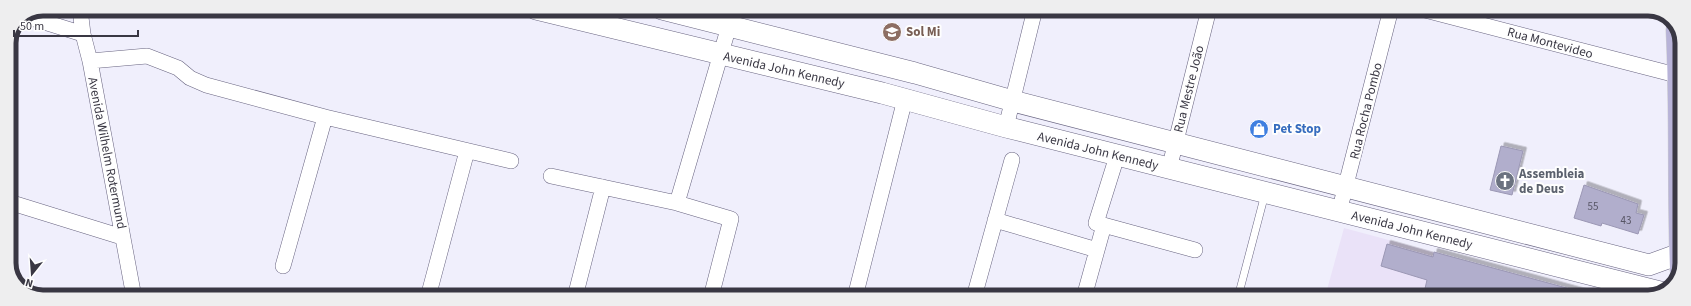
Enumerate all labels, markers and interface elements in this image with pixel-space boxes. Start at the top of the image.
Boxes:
scale bar [14,12,138,38]
text: 50 m [20,18,44,35]
school or university icon: Sol Mi [881,21,903,43]
place label: Sol Mi [906,23,940,41]
street label: Rua Montevideo [1505,23,1595,63]
street label: Rua Mestre João [1169,44,1209,134]
street label: Avenida John Kennedy [722,47,846,93]
street label: Rua Rocha Pombo [1345,61,1387,161]
street label: Avenida Wilhelm Rotermund [83,75,131,231]
shop icon: Pet Stop [1248,118,1270,140]
place label: Pet Stop [1273,120,1321,138]
street label: Avenida John Kennedy [1036,127,1160,175]
place label: Assembleia de Deus [1518,165,1585,198]
church icon: Assembleia de Deus [1494,170,1516,192]
house number: 55 [1588,199,1598,214]
street label: Avenida John Kennedy [1350,206,1474,254]
house number: 43 [1621,213,1631,228]
north arrow [12,254,52,294]
text: N [24,275,35,291]

